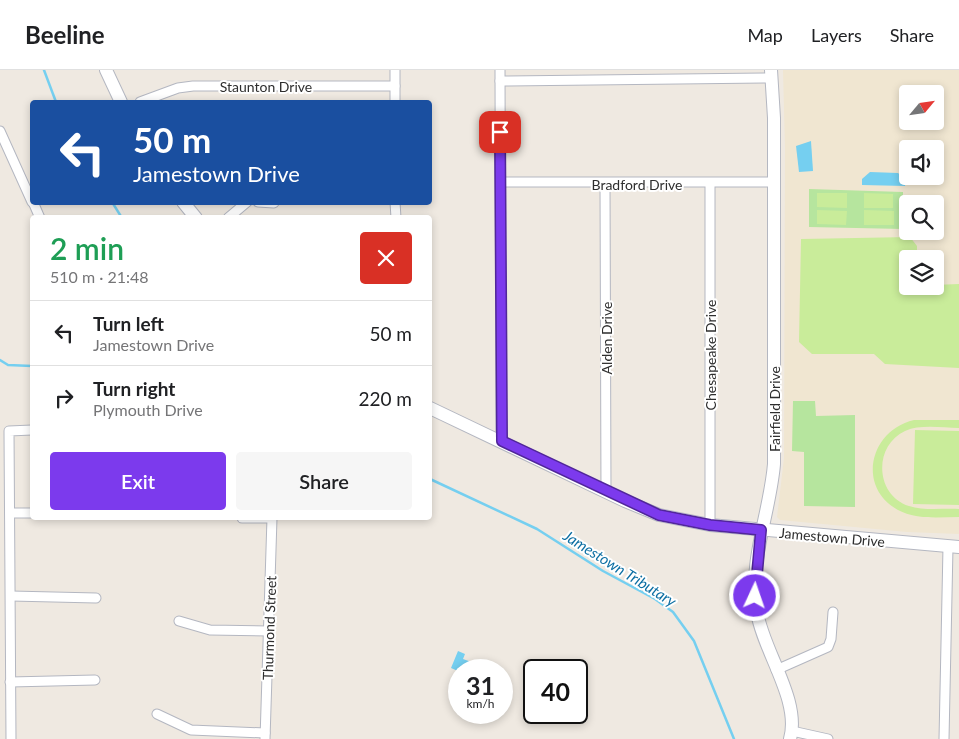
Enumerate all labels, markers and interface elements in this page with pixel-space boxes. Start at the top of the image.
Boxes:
text: Beeline [25,20,105,49]
text: Map [747,24,783,46]
text: Layers [811,24,862,46]
text: Share [890,24,934,46]
street label: Staunton Drive [220,78,312,95]
north arrow [899,85,944,130]
map controls [899,85,944,295]
pin [479,111,521,153]
text: 50 m [133,118,211,160]
icon: arrive [486,118,514,146]
icon: left [50,120,115,185]
button: sound [899,140,944,185]
text: Jamestown Drive [133,160,300,187]
street label: Bradford Drive [592,176,682,193]
button: search [899,195,944,240]
text: 2 min [50,230,124,266]
button: close [360,232,412,284]
button: layers [899,250,944,295]
text: 510 m · 21:48 [50,267,149,286]
street label: Chesapeake Drive [702,300,719,410]
street label: Alden Drive [598,302,615,374]
text: Turn left [93,312,164,335]
icon: left [50,319,78,347]
text: 50 m [369,322,412,345]
text: Jamestown Drive [93,335,214,354]
street label: Fairfield Drive [766,366,783,452]
text: Turn right [93,377,175,400]
icon: right [50,384,78,412]
text: 220 m [358,387,412,410]
text: Plymouth Drive [93,400,203,419]
button: Exit [50,452,226,510]
button: Share [236,452,412,510]
street label: Jamestown Drive [778,524,886,550]
water label: Jamestown Tributary [559,526,680,610]
position arrow [728,569,780,621]
street label: Thurmond Street [259,576,279,680]
speed limit sign: 40 [523,659,588,724]
text: 31 [466,670,495,700]
text: km/h [466,696,495,711]

